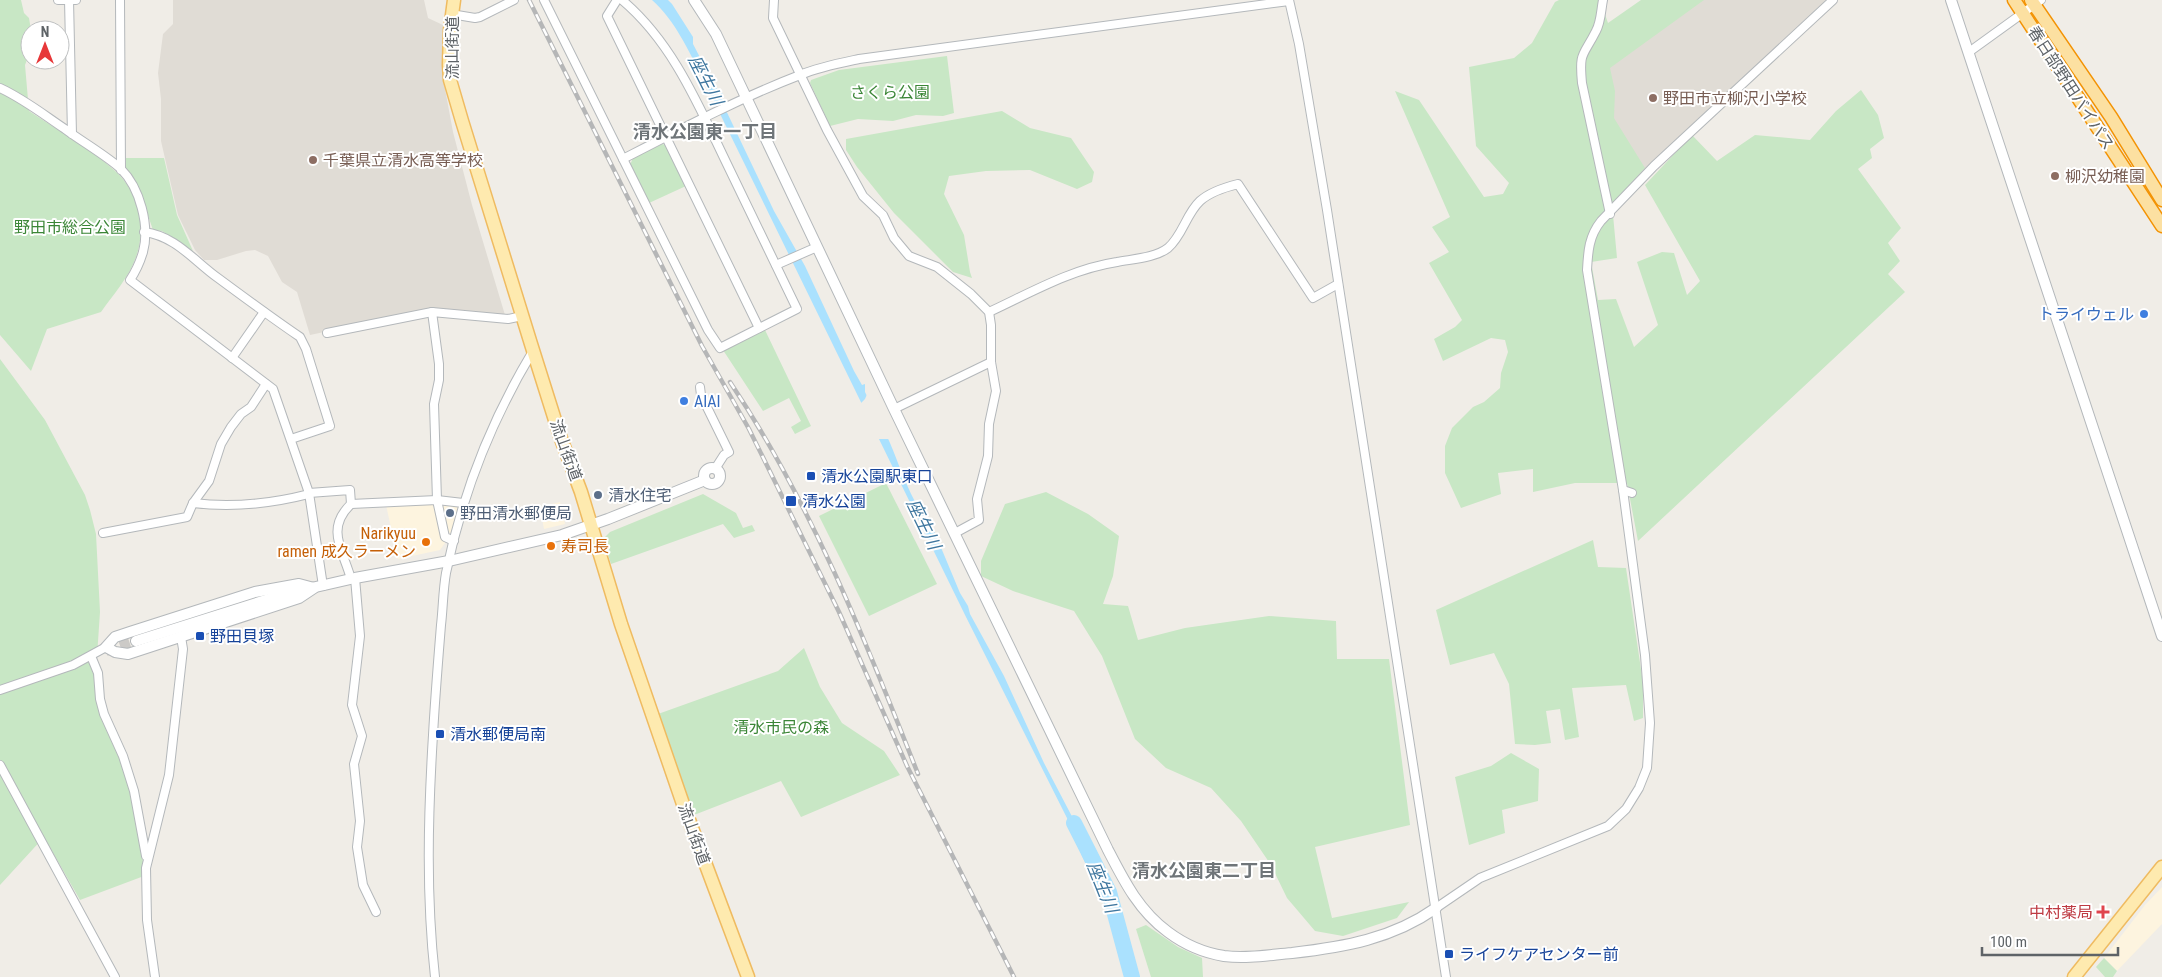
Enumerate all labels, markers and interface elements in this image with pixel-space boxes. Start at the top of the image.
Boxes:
street label: 流山街道 [443,16,462,80]
north arrow [20,20,70,70]
street label: 春日部野田バイパス [2024,23,2118,153]
text: N [41,24,49,40]
water label: 座生川 [684,51,729,111]
park label: さくら公園 [850,83,930,102]
place label: 野田市立柳沢小学校 [1663,89,1807,108]
marker: 野田市立柳沢小学校 [1647,92,1659,104]
district label: 清水公園東一丁目 [633,121,777,142]
place label: 千葉県立清水高等学校 [323,151,483,170]
marker: 千葉県立清水高等学校 [307,154,319,166]
place label: 柳沢幼稚園 [2065,167,2145,186]
marker: 柳沢幼稚園 [2049,170,2061,182]
park label: 野田市総合公園 [14,218,126,237]
place label: トライウェル [2038,305,2134,324]
marker: トライウェル [2138,308,2150,320]
place label: AIAI [694,392,721,411]
marker: AIAI [678,395,690,407]
street label: 流山街道 [546,417,586,483]
place label: 清水公園駅東口 [821,467,933,486]
marker: 清水公園駅東口 [805,470,817,482]
place label: 清水住宅 [608,486,672,505]
marker: 清水住宅 [592,489,604,501]
place label: 清水公園 [802,492,866,511]
marker: 清水公園 [784,494,798,508]
water label: 座生川 [903,495,946,555]
place label: 野田清水郵便局 [460,504,572,523]
marker: 野田清水郵便局 [444,507,456,519]
place label: Narikyuu ramen 成久ラーメン [277,524,416,561]
marker: Narikyuu ramen 成久ラーメン [420,536,432,548]
place label: 寿司長 [561,537,609,556]
marker: 寿司長 [545,540,557,552]
place label: 野田貝塚 [210,627,274,646]
marker: 野田貝塚 [194,630,206,642]
park label: 清水市民の森 [733,718,829,737]
place label: 清水郵便局南 [450,725,546,744]
marker: 清水郵便局南 [434,728,446,740]
street label: 流山街道 [674,801,714,867]
water label: 座生川 [1083,858,1124,918]
district label: 清水公園東二丁目 [1132,860,1276,881]
place label: 中村薬局 [2029,903,2093,922]
marker: 中村薬局 [2097,906,2109,918]
scale bar [1982,924,2118,956]
text: 100 m [1990,933,2027,951]
place label: ライフケアセンター前 [1459,945,1619,964]
marker: ライフケアセンター前 [1443,948,1455,960]

